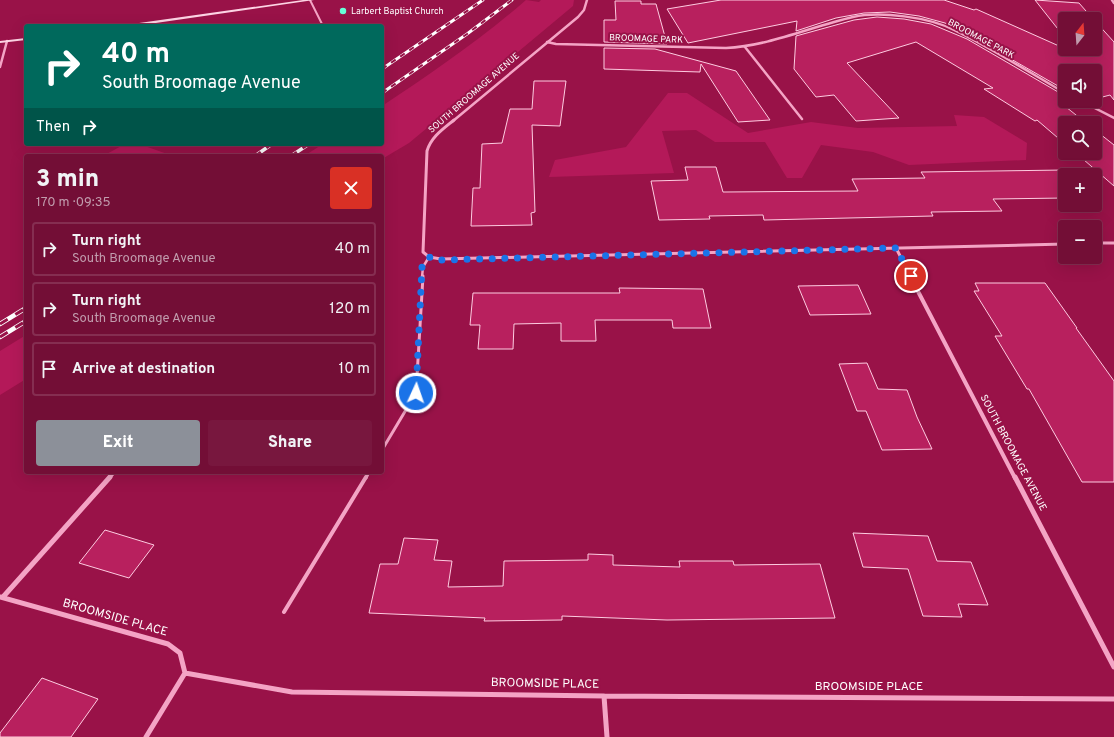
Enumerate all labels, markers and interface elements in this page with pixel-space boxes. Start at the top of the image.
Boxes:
marker: Larbert Baptist Church [338,6,348,16]
place label: Larbert Baptist Church [351,6,443,17]
north arrow [1058,12,1102,56]
map controls [1058,12,1102,264]
street label: BROOMAGE PARK [946,17,1016,61]
street label: BROOMAGE PARK [609,32,683,46]
text: 40 m [102,37,170,73]
icon: right [36,40,88,92]
street label: SOUTH BROOMAGE AVENUE [426,50,522,136]
button: sound [1058,64,1102,108]
text: South Broomage Avenue [102,72,301,95]
icon: right [78,116,100,138]
button: search [1058,116,1102,160]
text: Then [36,118,70,137]
text: 3 min [36,165,99,195]
button: close [330,167,372,209]
button: + [1058,168,1102,212]
text: 170 m · 09:35 [36,195,111,211]
button: − [1058,220,1102,264]
text: Turn right [72,232,141,251]
icon: right [38,238,60,260]
text: 40 m [335,240,370,259]
text: South Broomage Avenue [72,251,215,267]
pin [894,259,928,293]
icon: arrive [900,265,922,287]
text: Turn right [72,292,141,311]
icon: right [38,298,60,320]
text: 120 m [329,300,370,319]
text: South Broomage Avenue [72,311,215,327]
icon: arrive [38,358,60,380]
text: Arrive at destination [72,360,215,379]
text: 10 m [339,360,370,379]
position arrow [395,372,437,414]
street label: SOUTH BROOMAGE AVENUE [977,392,1049,514]
button: Exit [36,420,200,466]
button: Share [208,420,372,466]
street label: BROOMSIDE PLACE [61,595,169,641]
street label: BROOMSIDE PLACE [491,675,599,693]
street label: BROOMSIDE PLACE [815,679,923,695]

